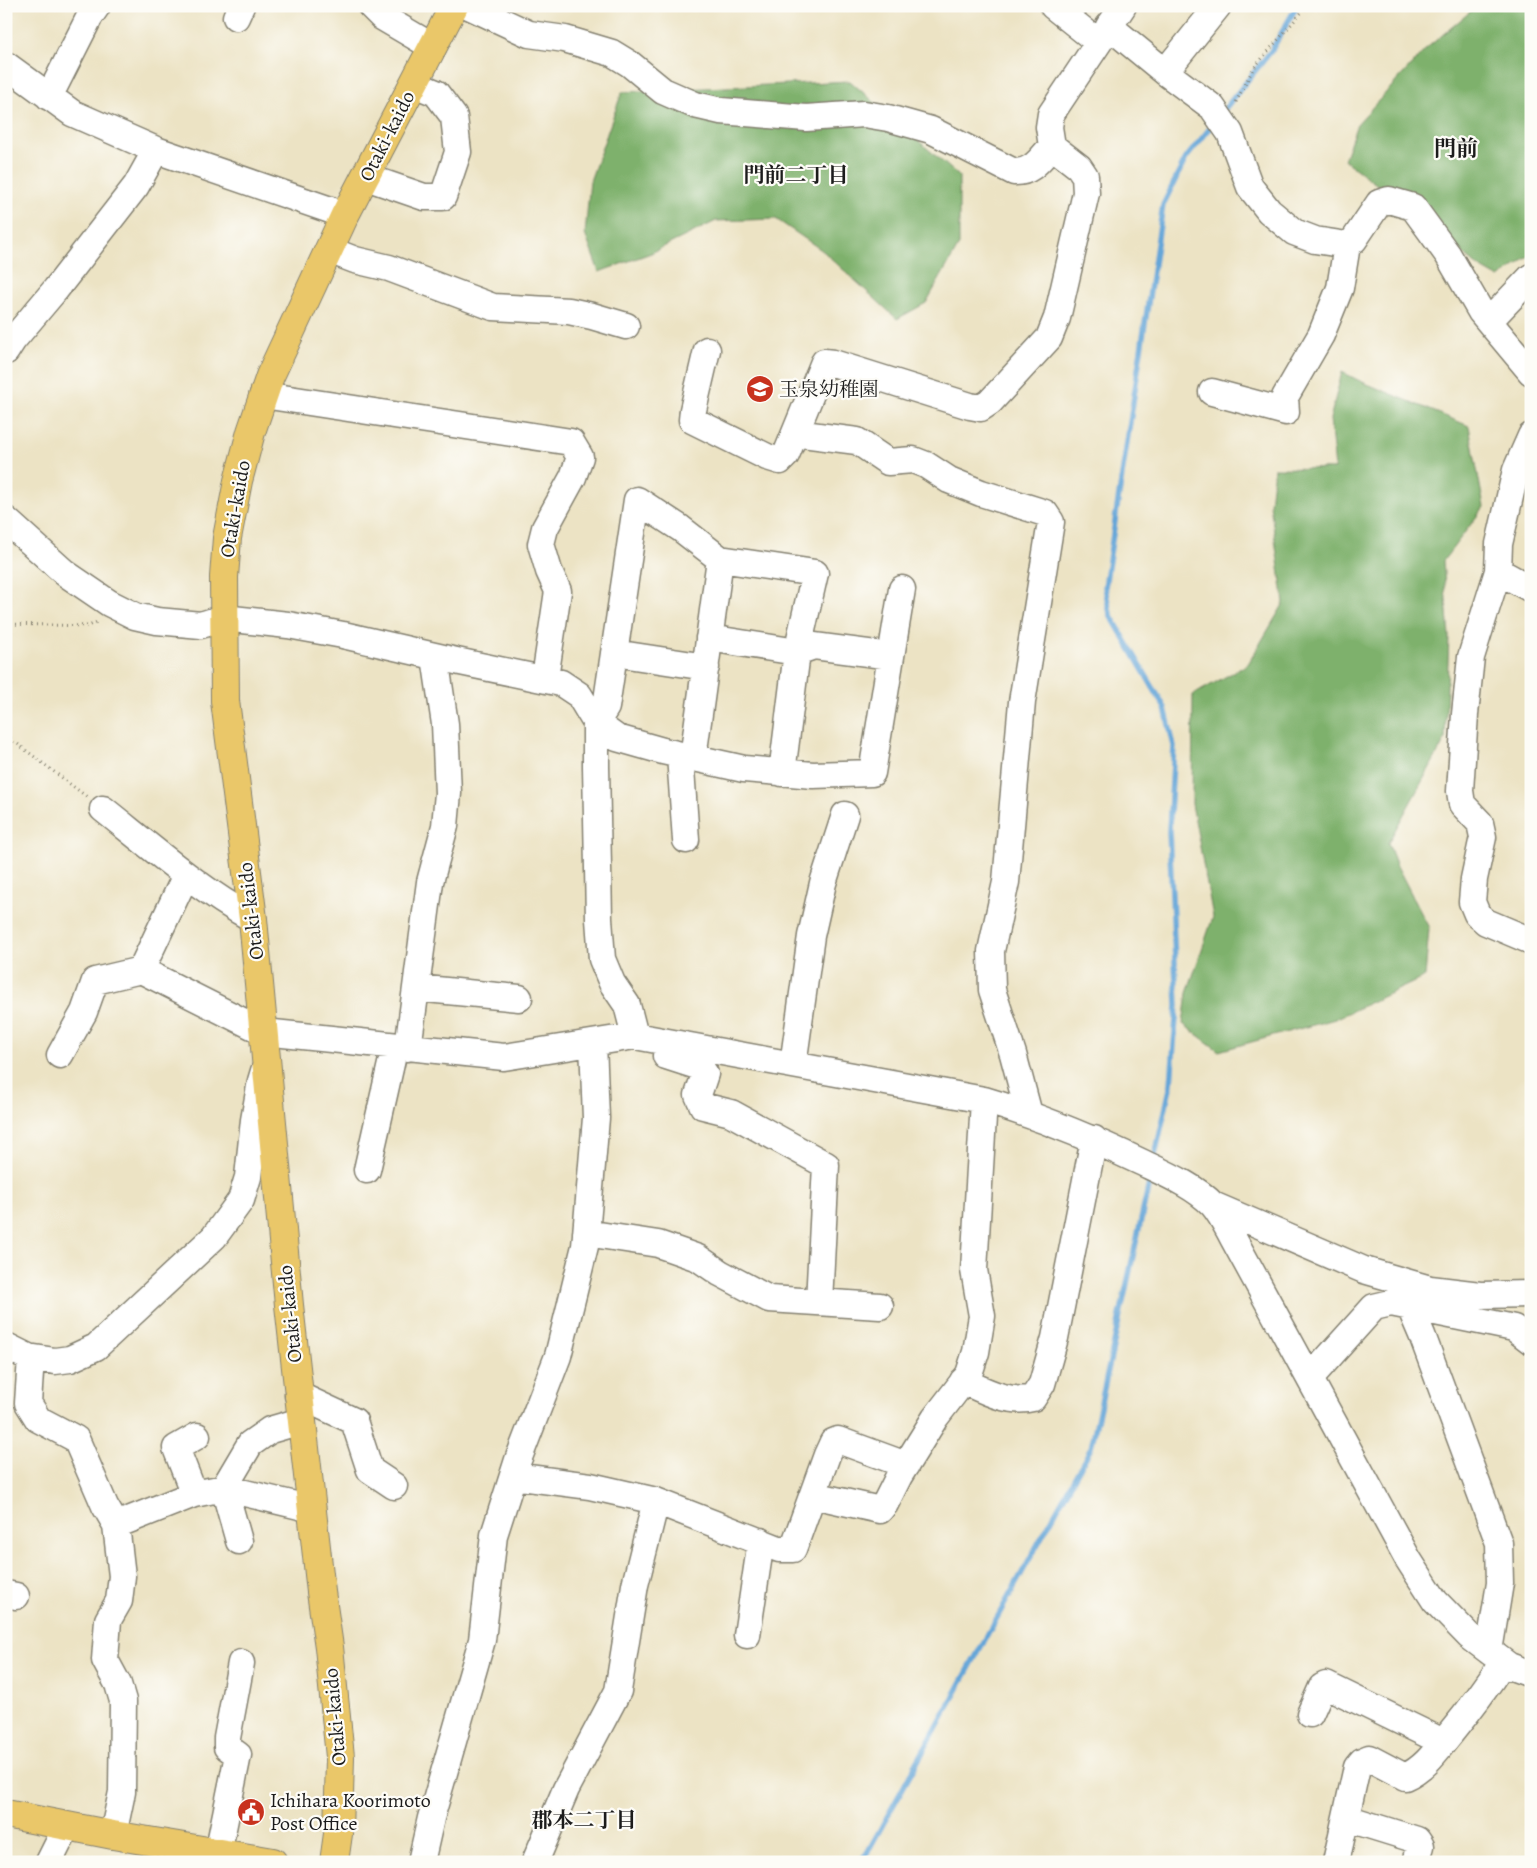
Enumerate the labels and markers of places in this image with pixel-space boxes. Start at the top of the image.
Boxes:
school or university icon: 玉泉幼稚園 [745,374,775,404]
place label: 玉泉幼稚園 [779,376,879,403]
place label: Ichihara Koorimoto Post Office [270,1787,431,1837]
public building icon: Ichihara Koorimoto Post Office [236,1797,266,1827]

